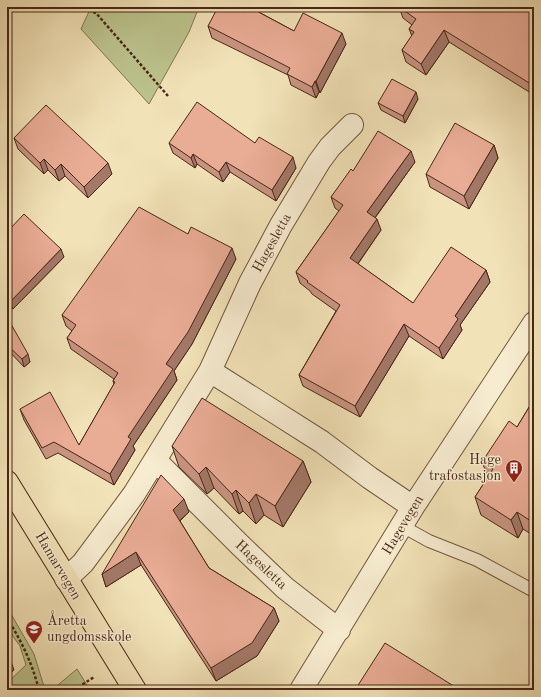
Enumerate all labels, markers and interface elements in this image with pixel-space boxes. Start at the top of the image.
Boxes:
street label: Hagesletta [250,211,294,275]
place label: Hage trafostasjon [429,453,501,483]
building icon: Hage trafostasjon [504,458,524,483]
street label: Hagevegen [380,492,426,557]
street label: Hamarvegen [32,530,84,603]
street label: Hagesletta [232,538,290,592]
place label: Åretta ungdomsskole [47,610,132,644]
school or university icon: Åretta ungdomsskole [24,619,44,644]

